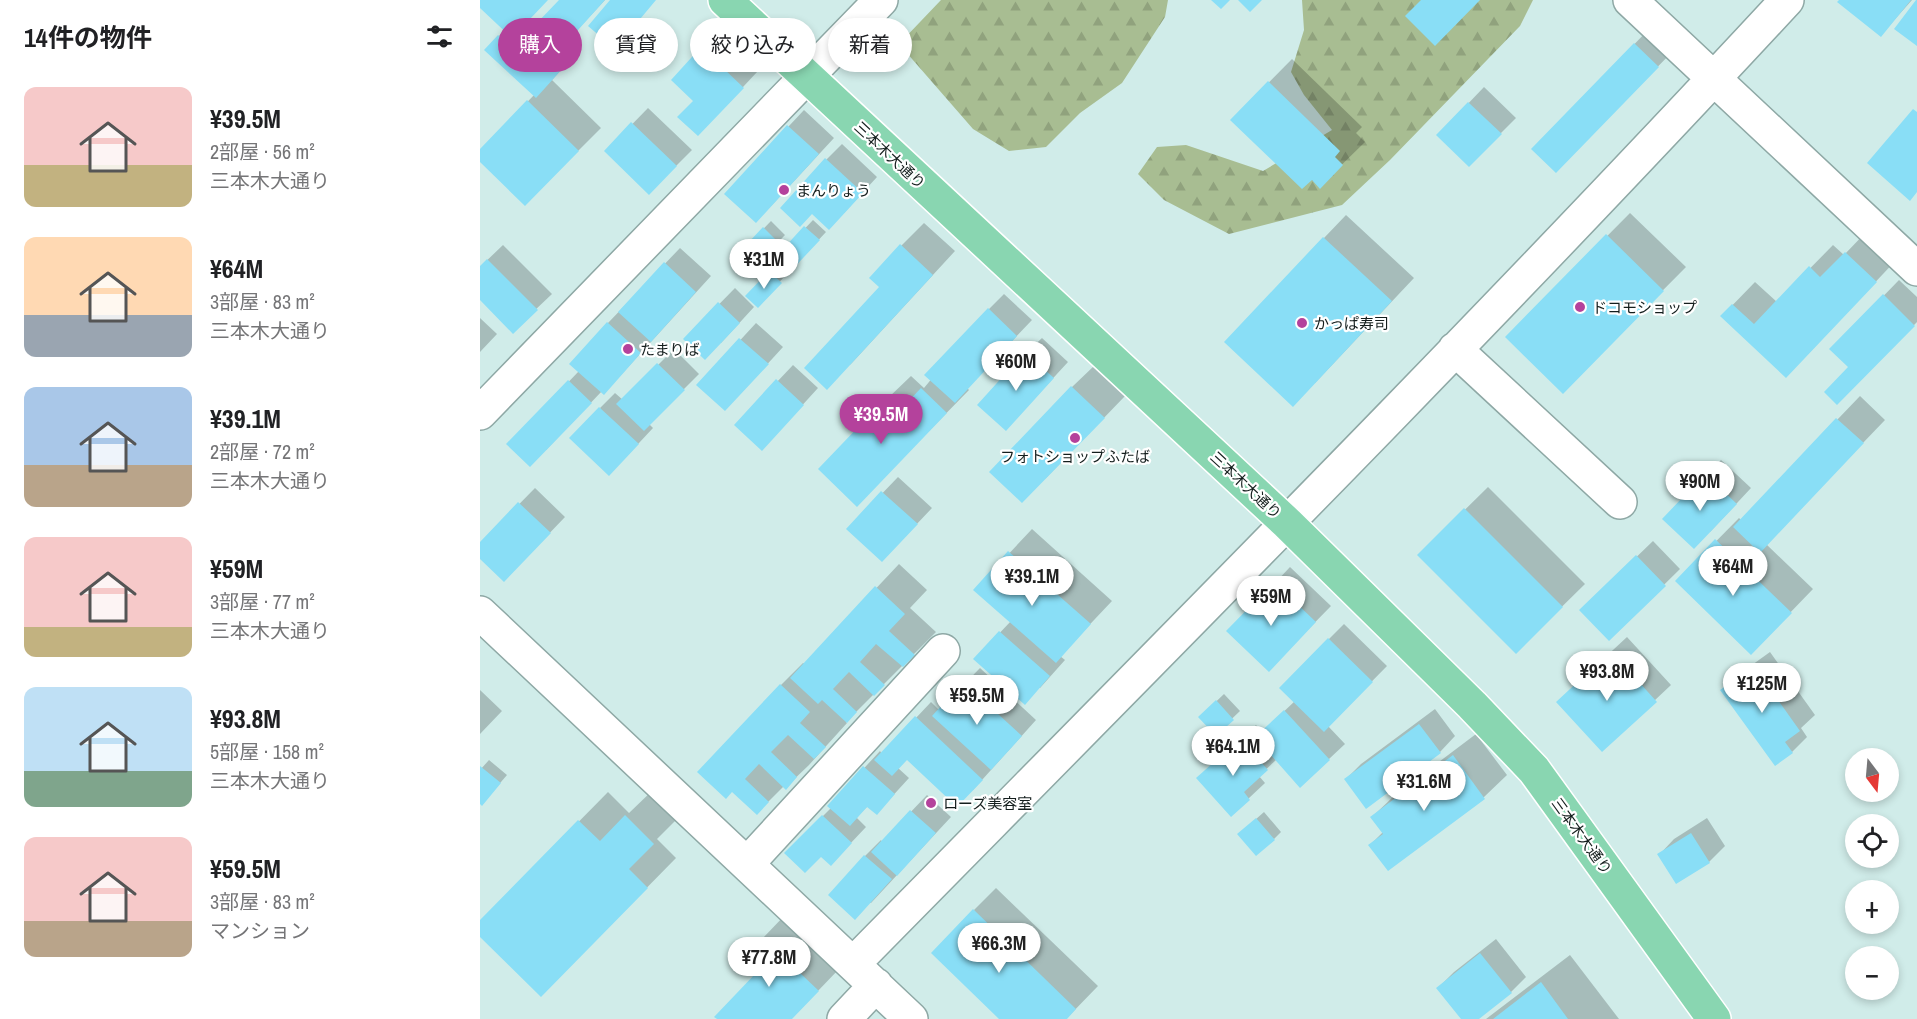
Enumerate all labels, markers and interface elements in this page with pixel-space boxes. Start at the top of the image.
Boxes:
chip: 購入 [498,18,582,72]
chip: 賃貸 [594,18,678,72]
chip: 絞り込み [690,18,816,72]
chip: 新着 [828,18,912,72]
text: 14件の物件 [24,20,152,55]
icon: filters [423,20,456,53]
text: ¥39.5M [210,101,281,136]
icon: home [72,111,144,183]
street label: 三本木大通り [850,117,930,193]
text: 2部屋 · 56 m² [210,138,315,165]
text: 三本木大通り [210,167,330,194]
place label: まんりょう [796,180,871,201]
marker: まんりょう [777,183,791,197]
pin: ¥31M [728,239,800,290]
text: ¥31M [743,245,785,272]
text: ¥64M [210,251,263,286]
icon: home [72,261,144,333]
text: 3部屋 · 83 m² [210,288,315,315]
place label: ドコモショップ [1592,297,1697,318]
marker: ドコモショップ [1573,300,1587,314]
place label: かっぱ寿司 [1314,313,1389,334]
marker: かっぱ寿司 [1295,316,1309,330]
text: 三本木大通り [210,317,330,344]
place label: たまりば [640,339,700,360]
pin: ¥60M [980,341,1052,392]
marker: たまりば [621,342,635,356]
text: ¥60M [995,347,1037,374]
pin: ¥39.5M [832,394,930,445]
text: ¥39.5M [854,400,908,427]
text: ¥39.1M [210,401,281,436]
icon: home [72,411,144,483]
marker: フォトショップふたば [1068,431,1082,445]
text: 2部屋 · 72 m² [210,438,315,465]
place label: フォトショップふたば [1000,446,1150,467]
street label: 三本木大通り [1206,447,1286,523]
pin: ¥90M [1664,461,1736,512]
text: 三本木大通り [210,467,330,494]
text: ¥90M [1679,467,1721,494]
pin: ¥64M [1697,546,1769,597]
text: ¥59M [210,551,263,586]
text: ¥64M [1712,552,1754,579]
pin: ¥39.1M [983,556,1081,607]
icon: home [72,561,144,633]
text: ¥39.1M [1005,562,1059,589]
pin: ¥59M [1235,576,1307,627]
text: ¥59M [1250,582,1292,609]
text: 3部屋 · 77 m² [210,588,315,615]
text: 三本木大通り [210,617,330,644]
pin: ¥93.8M [1558,651,1656,702]
text: ¥93.8M [1580,657,1634,684]
pin: ¥125M [1720,663,1804,714]
text: ¥125M [1737,669,1787,696]
pin: ¥59.5M [928,675,1026,726]
text: ¥59.5M [950,681,1004,708]
text: ¥93.8M [210,701,281,736]
icon: home [72,711,144,783]
pin: ¥64.1M [1184,726,1282,777]
text: ¥64.1M [1206,732,1260,759]
text: 5部屋 · 158 m² [210,738,324,765]
north arrow [1845,748,1899,802]
map controls [1845,748,1899,1000]
pin: ¥31.6M [1375,761,1473,812]
text: 三本木大通り [210,767,330,794]
text: ¥31.6M [1397,767,1451,794]
place label: ローズ美容室 [943,793,1032,814]
street label: 三本木大通り [1547,793,1617,879]
marker: ローズ美容室 [924,796,938,810]
button: locate [1845,814,1899,868]
text: ¥59.5M [210,851,281,886]
icon: home [72,861,144,933]
button: + [1845,880,1899,934]
text: 3部屋 · 83 m² [210,888,315,915]
text: マンション [210,917,310,944]
pin: ¥66.3M [950,923,1048,974]
text: ¥66.3M [972,929,1026,956]
pin: ¥77.8M [720,937,818,988]
text: ¥77.8M [742,943,796,970]
button: − [1845,946,1899,1000]

